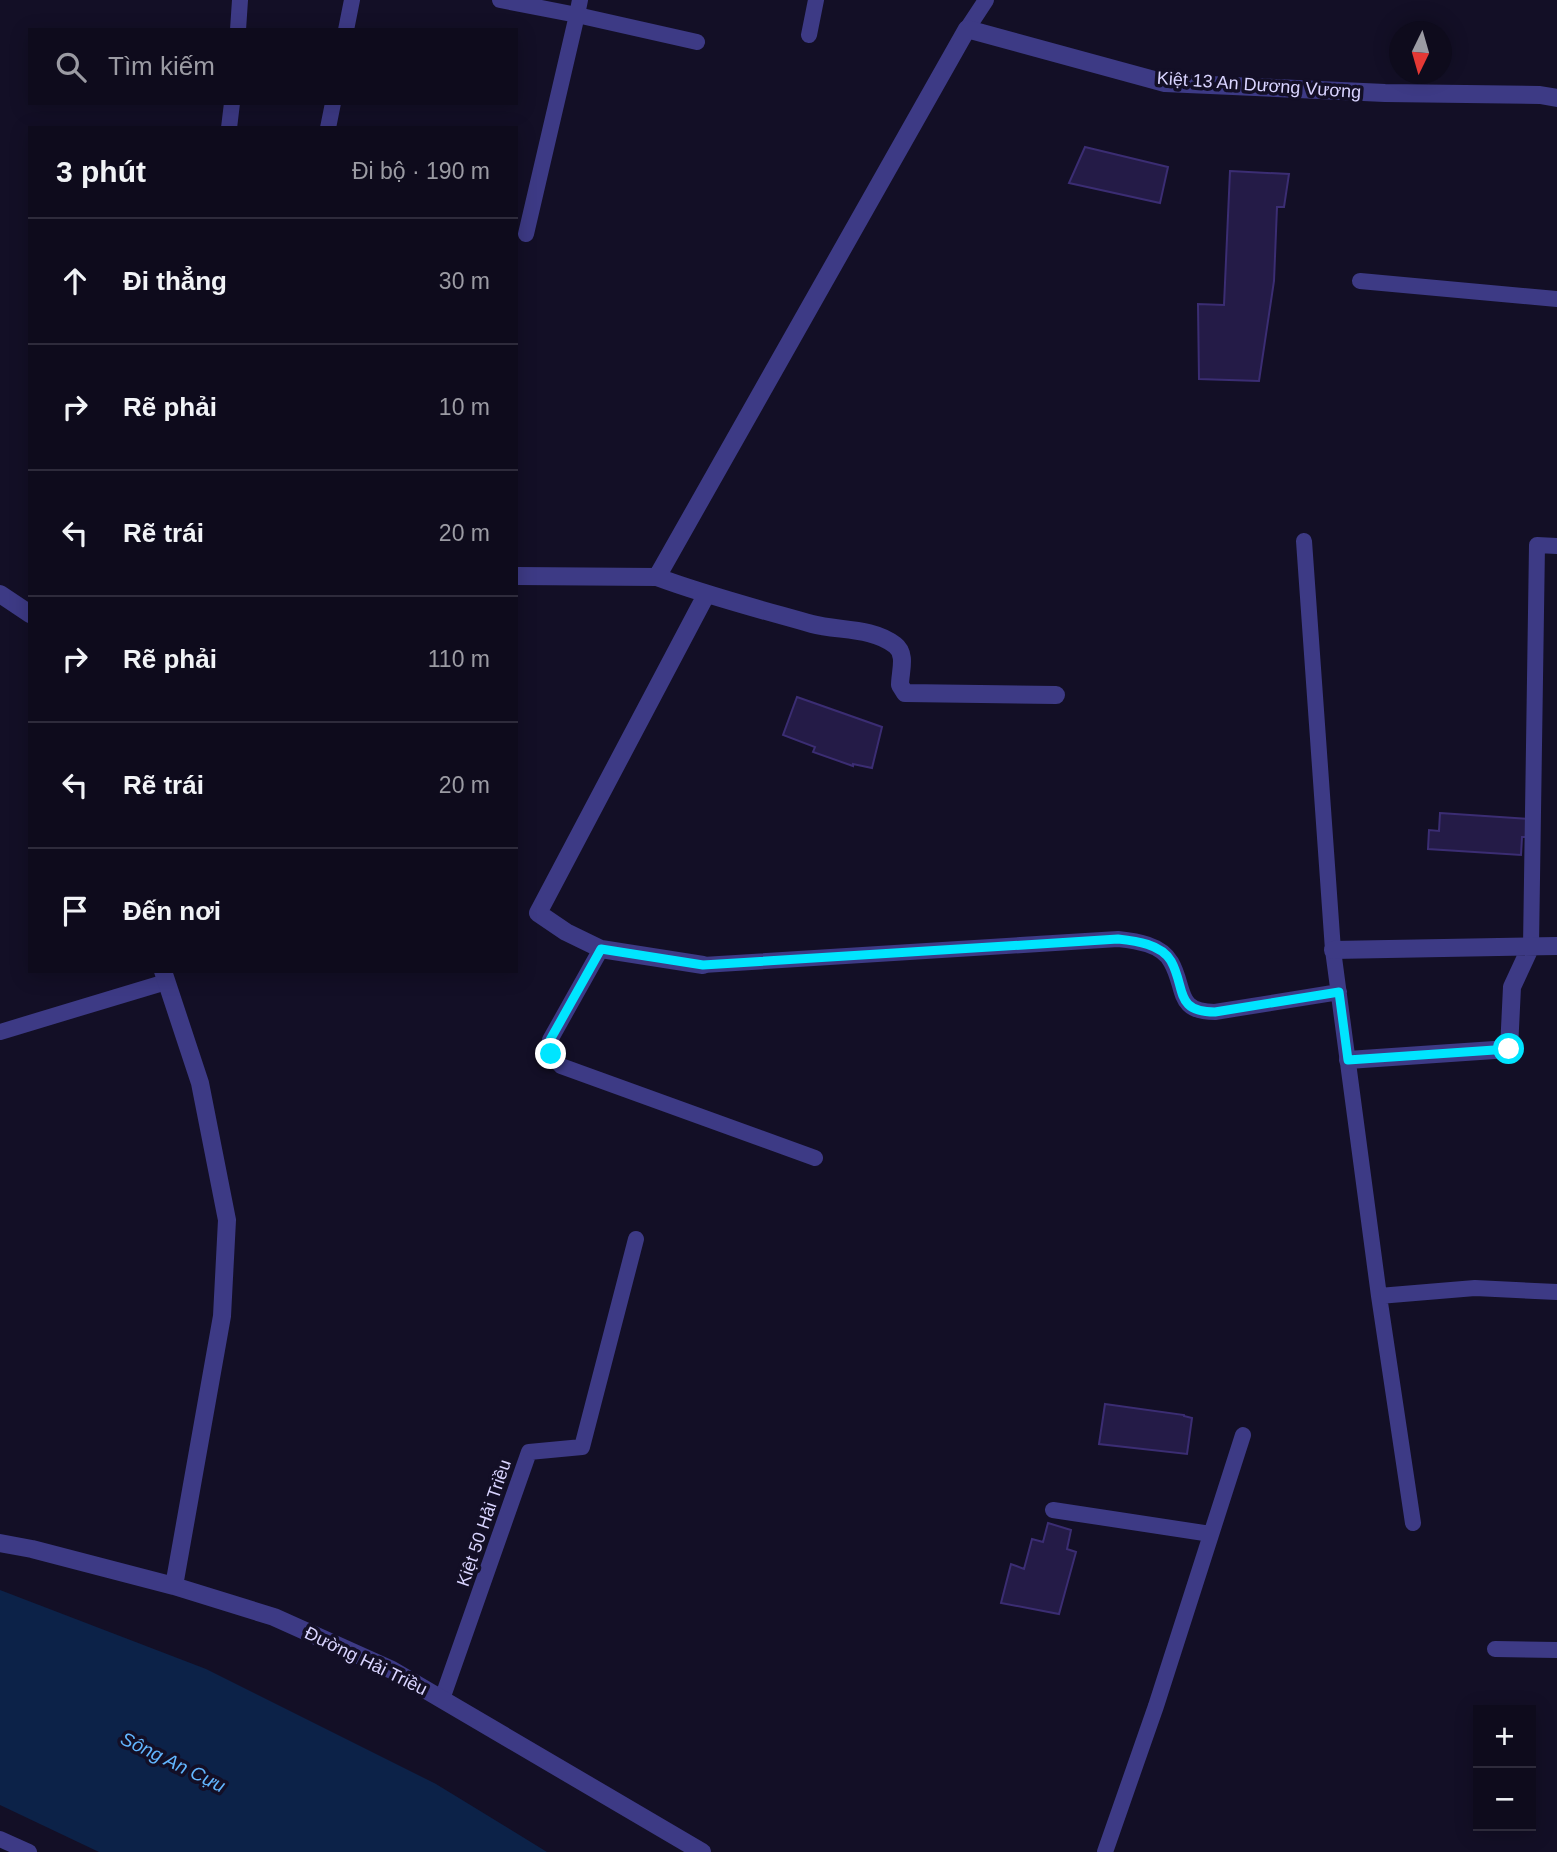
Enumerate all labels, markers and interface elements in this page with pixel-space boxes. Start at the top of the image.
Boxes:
north arrow [1389,21,1452,84]
search box [28,28,518,105]
icon: search [52,48,90,86]
text: Tìm kiếm [108,51,215,81]
street label: Kiệt 13 An Dương Vương [1156,68,1362,102]
text: 3 phút [56,155,146,188]
text: Đi bộ · 190 m [352,158,490,184]
icon: ahead [56,262,94,300]
text: Đi thẳng [123,266,227,296]
text: 30 m [439,268,490,294]
icon: right [56,388,94,426]
text: Rẽ phải [123,392,217,422]
text: 10 m [439,394,490,420]
icon: left [56,514,94,552]
text: Rẽ trái [123,518,204,548]
text: 20 m [439,520,490,546]
icon: right [56,640,94,678]
text: Rẽ phải [123,644,217,674]
text: 110 m [428,646,490,672]
icon: left [56,766,94,804]
text: Rẽ trái [123,770,204,800]
text: 20 m [439,772,490,798]
icon: arrive [56,892,94,930]
text: Đến nơi [123,896,221,926]
route start [1493,1033,1524,1064]
route end [535,1038,566,1069]
street label: Kiệt 50 Hải Triều [453,1457,515,1589]
street label: Đường Hải Triều [301,1623,431,1699]
map controls [1473,1705,1536,1831]
button: + [1473,1705,1536,1768]
water label: Sông An Cựu [117,1728,229,1797]
button: − [1473,1768,1536,1831]

